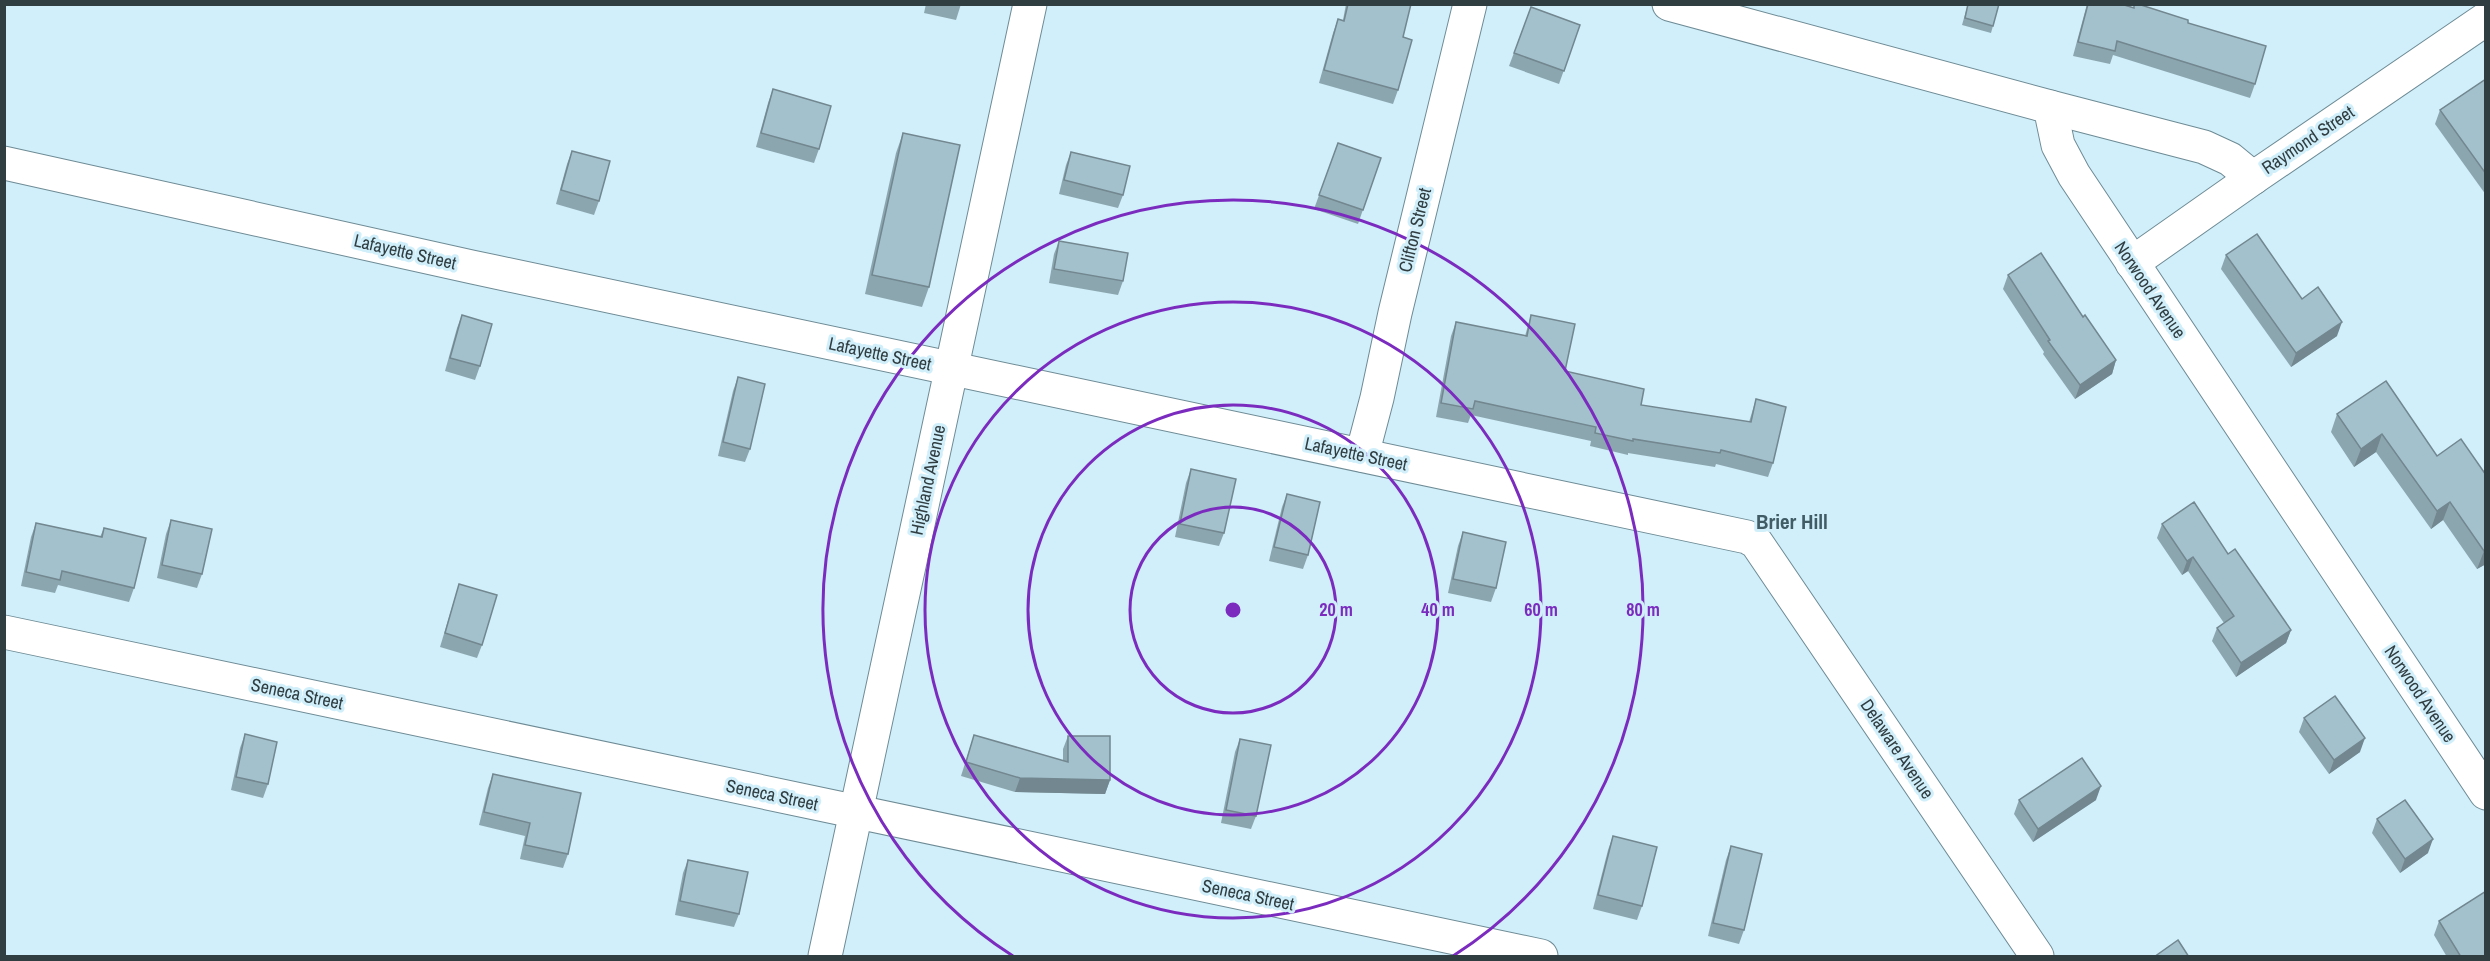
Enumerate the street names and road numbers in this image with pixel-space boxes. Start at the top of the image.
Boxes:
street label: Raymond Street [2257,99,2359,180]
street label: Clifton Street [1392,185,1437,275]
street label: Lafayette Street [352,228,459,275]
street label: Norwood Avenue [2109,236,2192,343]
street label: Lafayette Street [827,330,934,377]
street label: Highland Avenue [904,422,951,537]
street label: Lafayette Street [1303,430,1410,477]
street label: Norwood Avenue [2379,640,2462,747]
street label: Seneca Street [249,672,345,715]
street label: Delaware Avenue [1855,694,1940,804]
street label: Seneca Street [724,773,820,816]
street label: Seneca Street [1200,873,1296,916]

